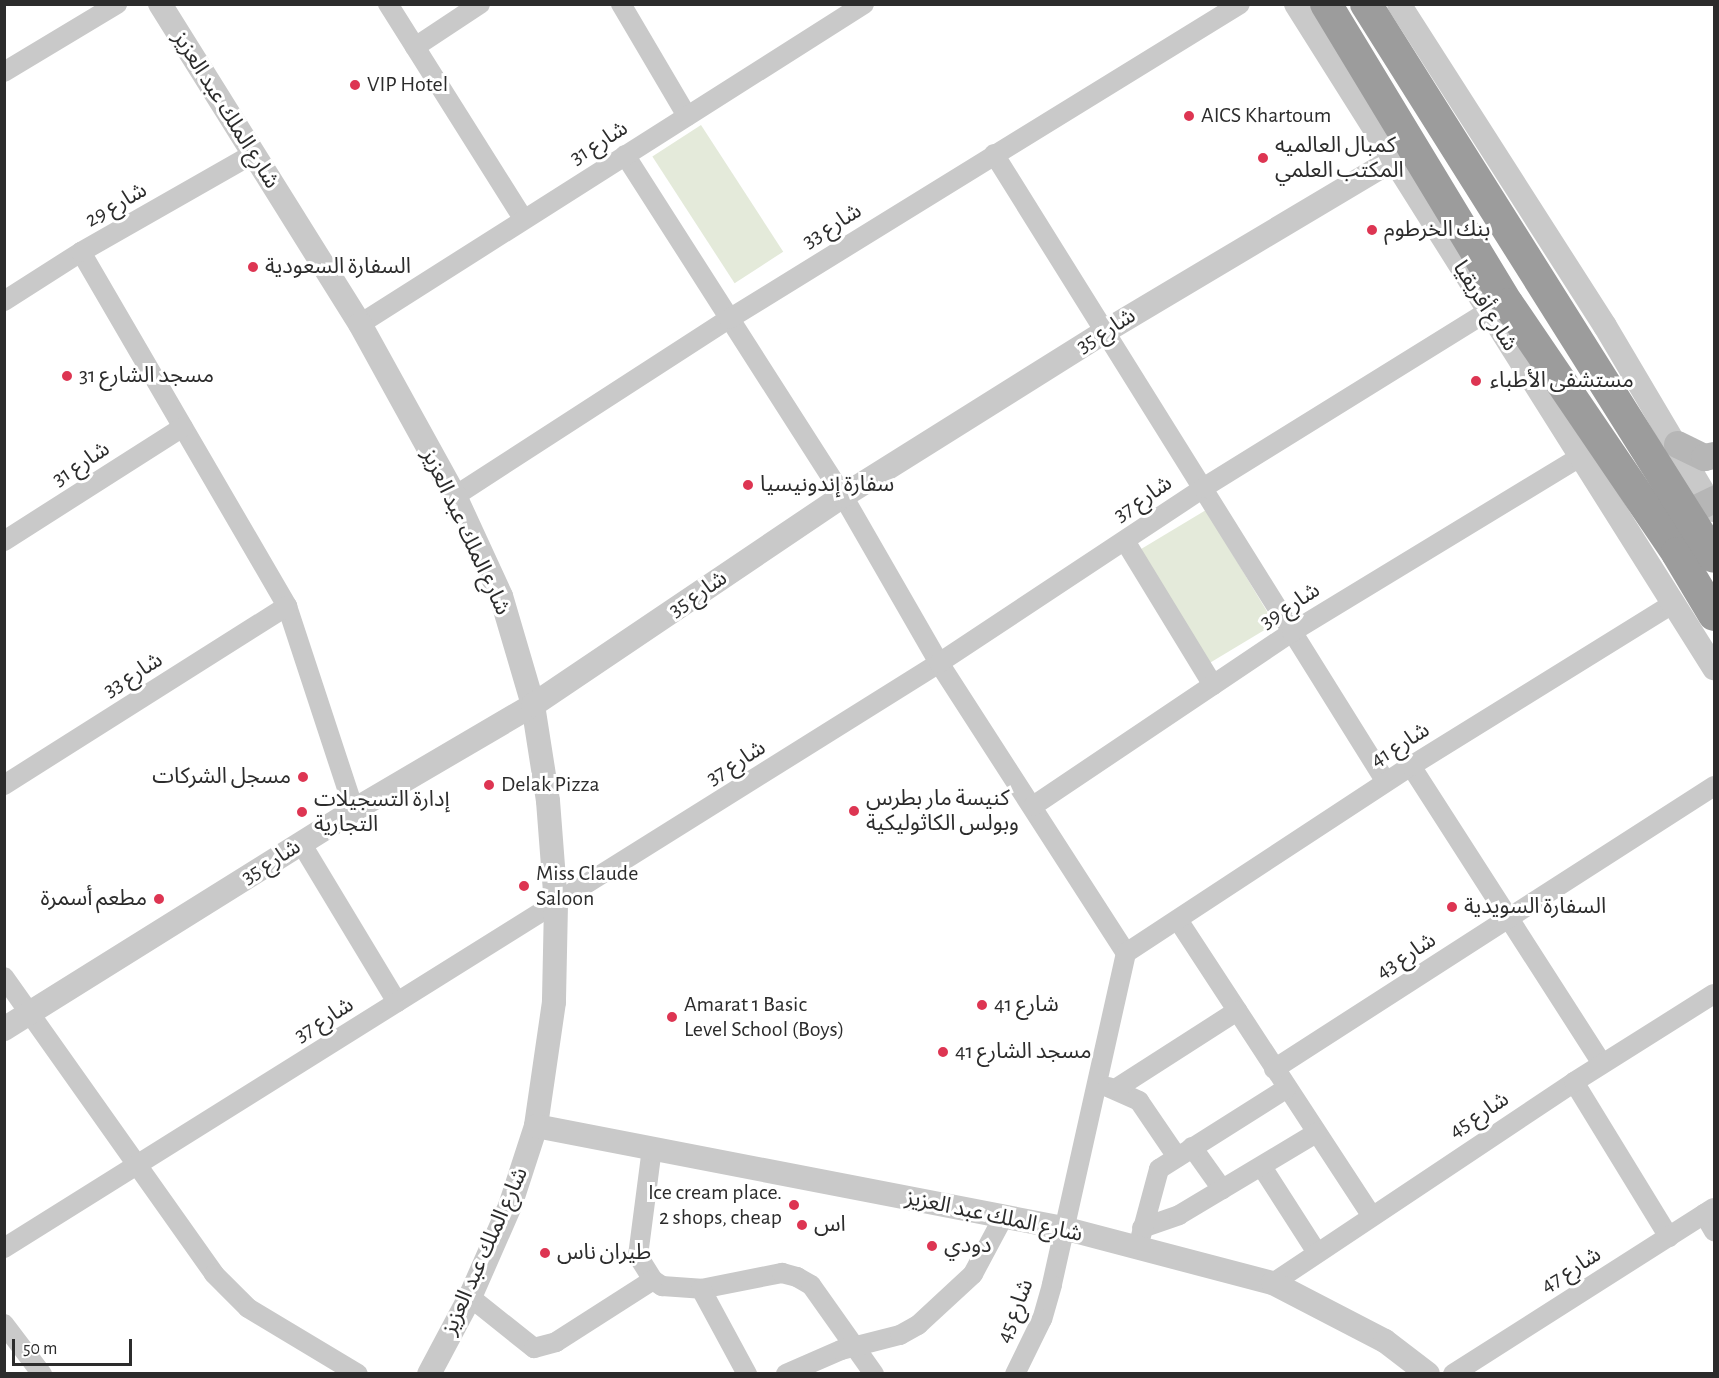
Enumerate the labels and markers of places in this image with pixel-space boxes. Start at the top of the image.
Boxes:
place label: VIP Hotel [367,72,448,98]
marker: VIP Hotel [348,78,362,92]
place label: AICS Khartoum [1201,103,1331,129]
marker: AICS Khartoum [1182,109,1196,123]
place label: كمبال العالميه المكتب العلمي [1275,132,1404,184]
marker: كمبال العالميه المكتب العلمي [1256,151,1270,165]
place label: بنك الخرطوم [1384,217,1490,243]
marker: بنك الخرطوم [1365,223,1379,237]
place label: السفارة السعودية [265,254,411,280]
marker: السفارة السعودية [246,260,260,274]
place label: مسجد الشارع 31 [79,363,214,389]
place label: مستشفی الأطباء [1490,368,1634,394]
marker: مسجد الشارع 31 [60,369,74,383]
marker: مستشفی الأطباء [1467,372,1485,390]
place label: سفارة إندونيسيا [760,472,894,498]
marker: سفارة إندونيسيا [741,478,755,492]
place label: مسجل الشركات [152,764,291,790]
marker: مسجل الشركات [296,770,310,784]
place label: Delak Pizza [501,772,600,798]
marker: Delak Pizza [482,778,496,792]
place label: كنيسة مار بطرس وبولس الكاثوليكية [866,785,1019,836]
place label: إدارة التسجيلات التجارية [314,786,450,837]
marker: كنيسة مار بطرس وبولس الكاثوليكية [847,804,861,818]
marker: إدارة التسجيلات التجارية [295,805,309,819]
place label: Miss Claude Saloon [536,860,638,912]
marker: Miss Claude Saloon [517,879,531,893]
place label: مطعم أسمرة [40,886,147,912]
marker: مطعم أسمرة [152,892,166,906]
place label: السفارة السويدية [1464,894,1606,920]
marker: السفارة السويدية [1445,900,1459,914]
place label: Amarat 1 Basic Level School (Boys) [684,991,844,1042]
place label: شارع 41 [994,992,1059,1018]
marker: شارع 41 [975,998,989,1012]
marker: Amarat 1 Basic Level School (Boys) [665,1010,679,1024]
place label: مسجد الشارع 41 [955,1039,1092,1065]
marker: مسجد الشارع 41 [936,1045,950,1059]
place label: Ice cream place. 2 shops, cheap [648,1179,782,1230]
marker: Ice cream place. 2 shops, cheap [787,1198,801,1212]
place label: اس [814,1212,846,1238]
marker: اس [795,1218,809,1232]
place label: دودي [944,1233,992,1259]
marker: دودي [925,1239,939,1253]
place label: طيران ناس [557,1240,651,1266]
marker: طيران ناس [538,1246,552,1260]

